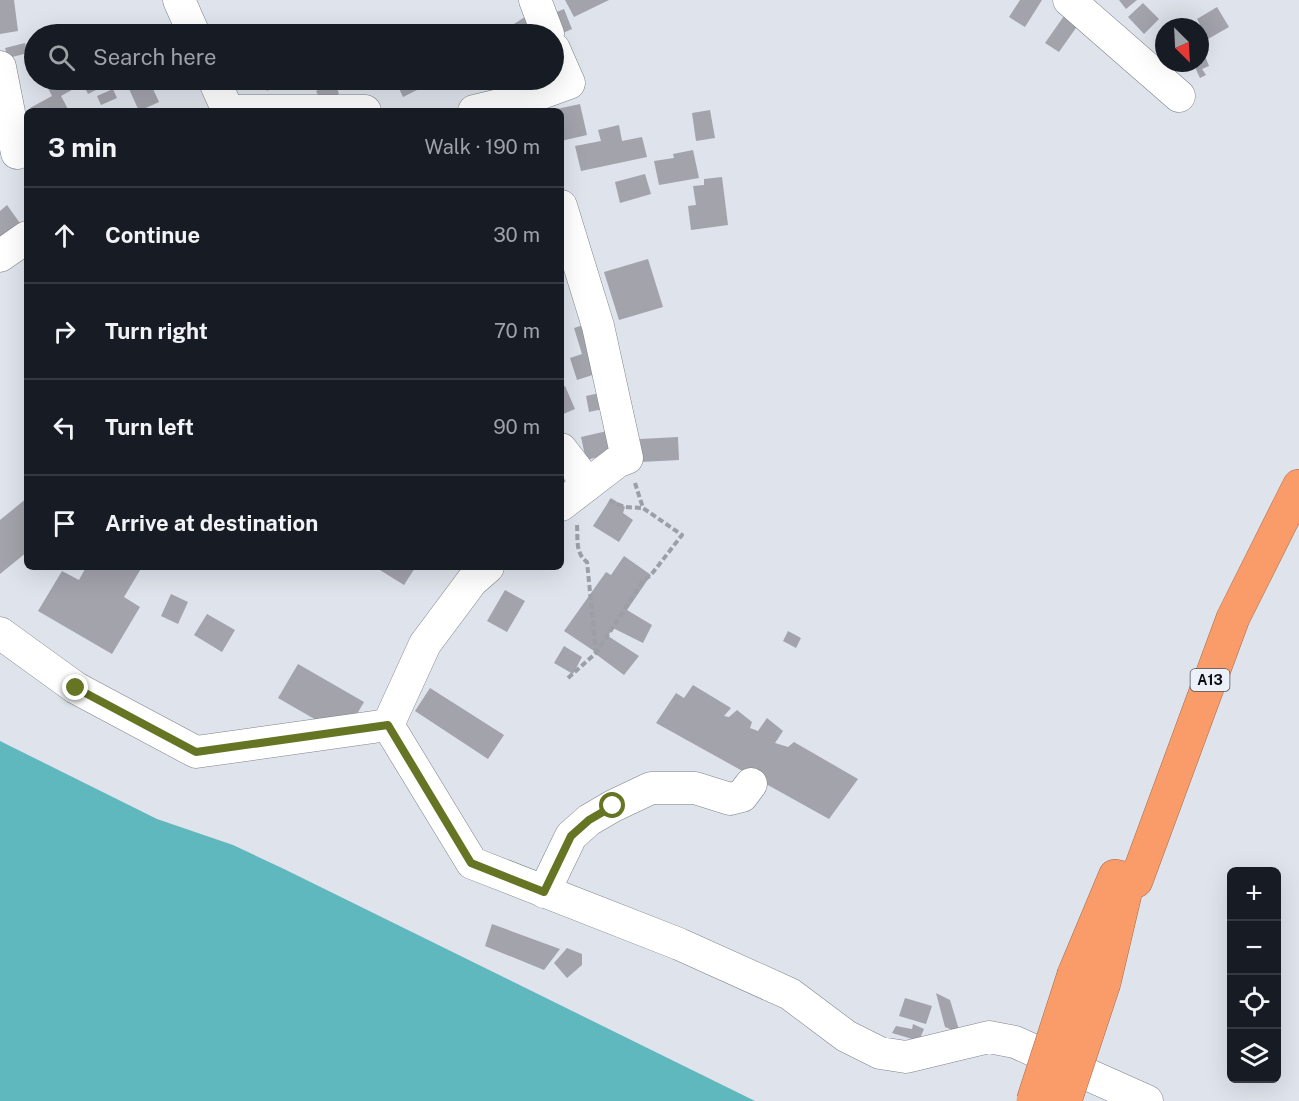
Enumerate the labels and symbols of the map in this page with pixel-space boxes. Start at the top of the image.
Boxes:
north arrow [1155,18,1209,72]
road number: A13 [1190,669,1230,691]
route end [62,674,88,700]
route start [599,792,625,818]

